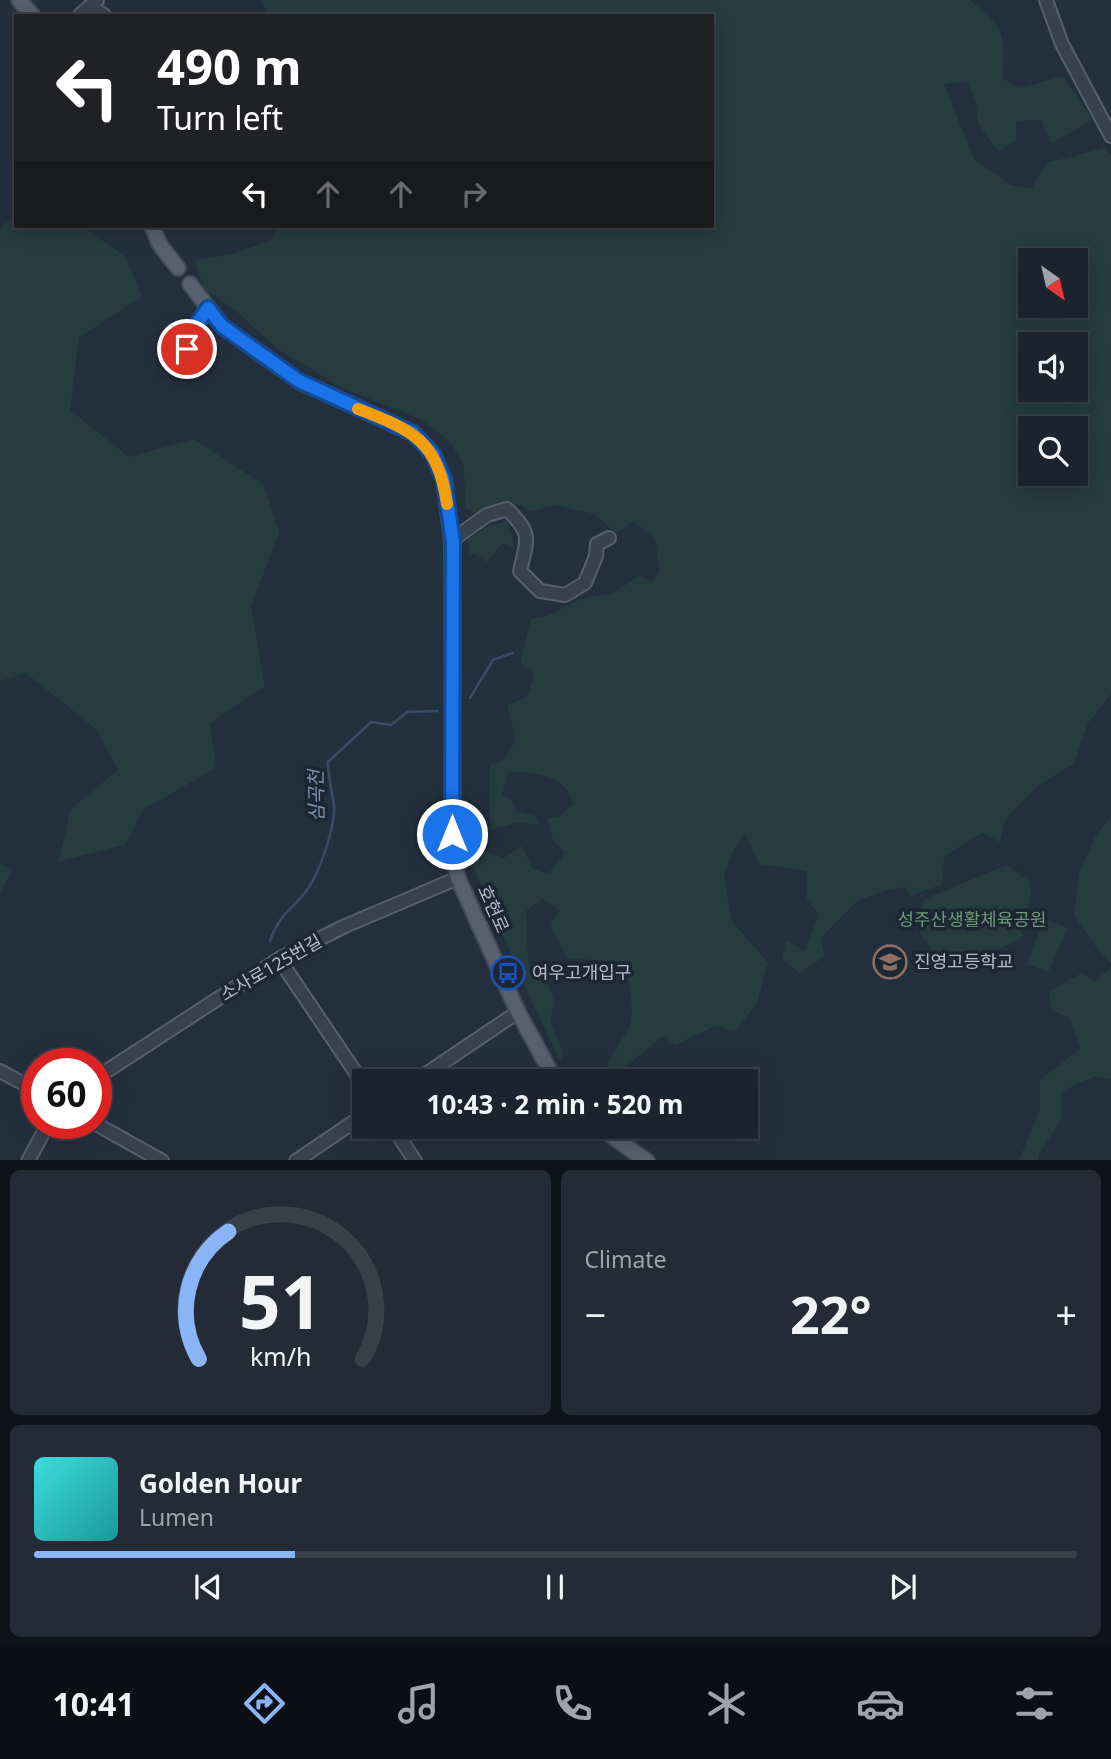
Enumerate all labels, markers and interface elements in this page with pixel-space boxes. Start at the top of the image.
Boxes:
text: 490 m [157,33,302,99]
icon: left [42,42,133,133]
text: Turn left [157,96,283,139]
icon: left [236,175,274,213]
icon: ahead [309,175,347,213]
icon: ahead [382,175,420,213]
icon: right [455,175,493,213]
north arrow [1018,248,1088,318]
map controls [1018,248,1088,486]
pin [157,319,217,379]
icon: arrive [168,330,206,368]
button: sound [1018,332,1088,402]
button: search [1018,416,1088,486]
water label: 심곡천 [303,768,329,822]
position arrow [415,797,489,871]
street label: 호현로 [473,881,515,936]
park label: 성주산생활체육공원 [897,907,1047,931]
street label: 소사로125번길 [215,928,326,1006]
school or university icon: 진영고등학교 [871,943,909,981]
place label: 진영고등학교 [914,949,1013,973]
bus stop icon: 여우고개입구 [489,954,527,992]
place label: 여우고개입구 [532,960,631,984]
speed limit sign: 60 [21,1048,112,1139]
text: 10:43 · 2 min · 520 m [427,1086,683,1122]
text: Climate [585,1243,667,1275]
text: 51 [239,1251,322,1350]
text: 22° [790,1278,872,1349]
text: − [585,1288,606,1340]
text: + [1055,1288,1077,1340]
text: km/h [249,1338,311,1372]
text: Golden Hour [139,1465,302,1501]
text: Lumen [139,1501,214,1533]
icon: previous [189,1568,227,1606]
icon: pause [536,1568,574,1606]
icon: next [884,1568,922,1606]
icon: directions [240,1679,289,1728]
icon: music [394,1679,443,1728]
icon: phone [548,1679,597,1728]
icon: climate [702,1679,751,1728]
icon: car [856,1679,905,1728]
icon: filters [1010,1679,1059,1728]
text: 10:41 [52,1682,135,1725]

